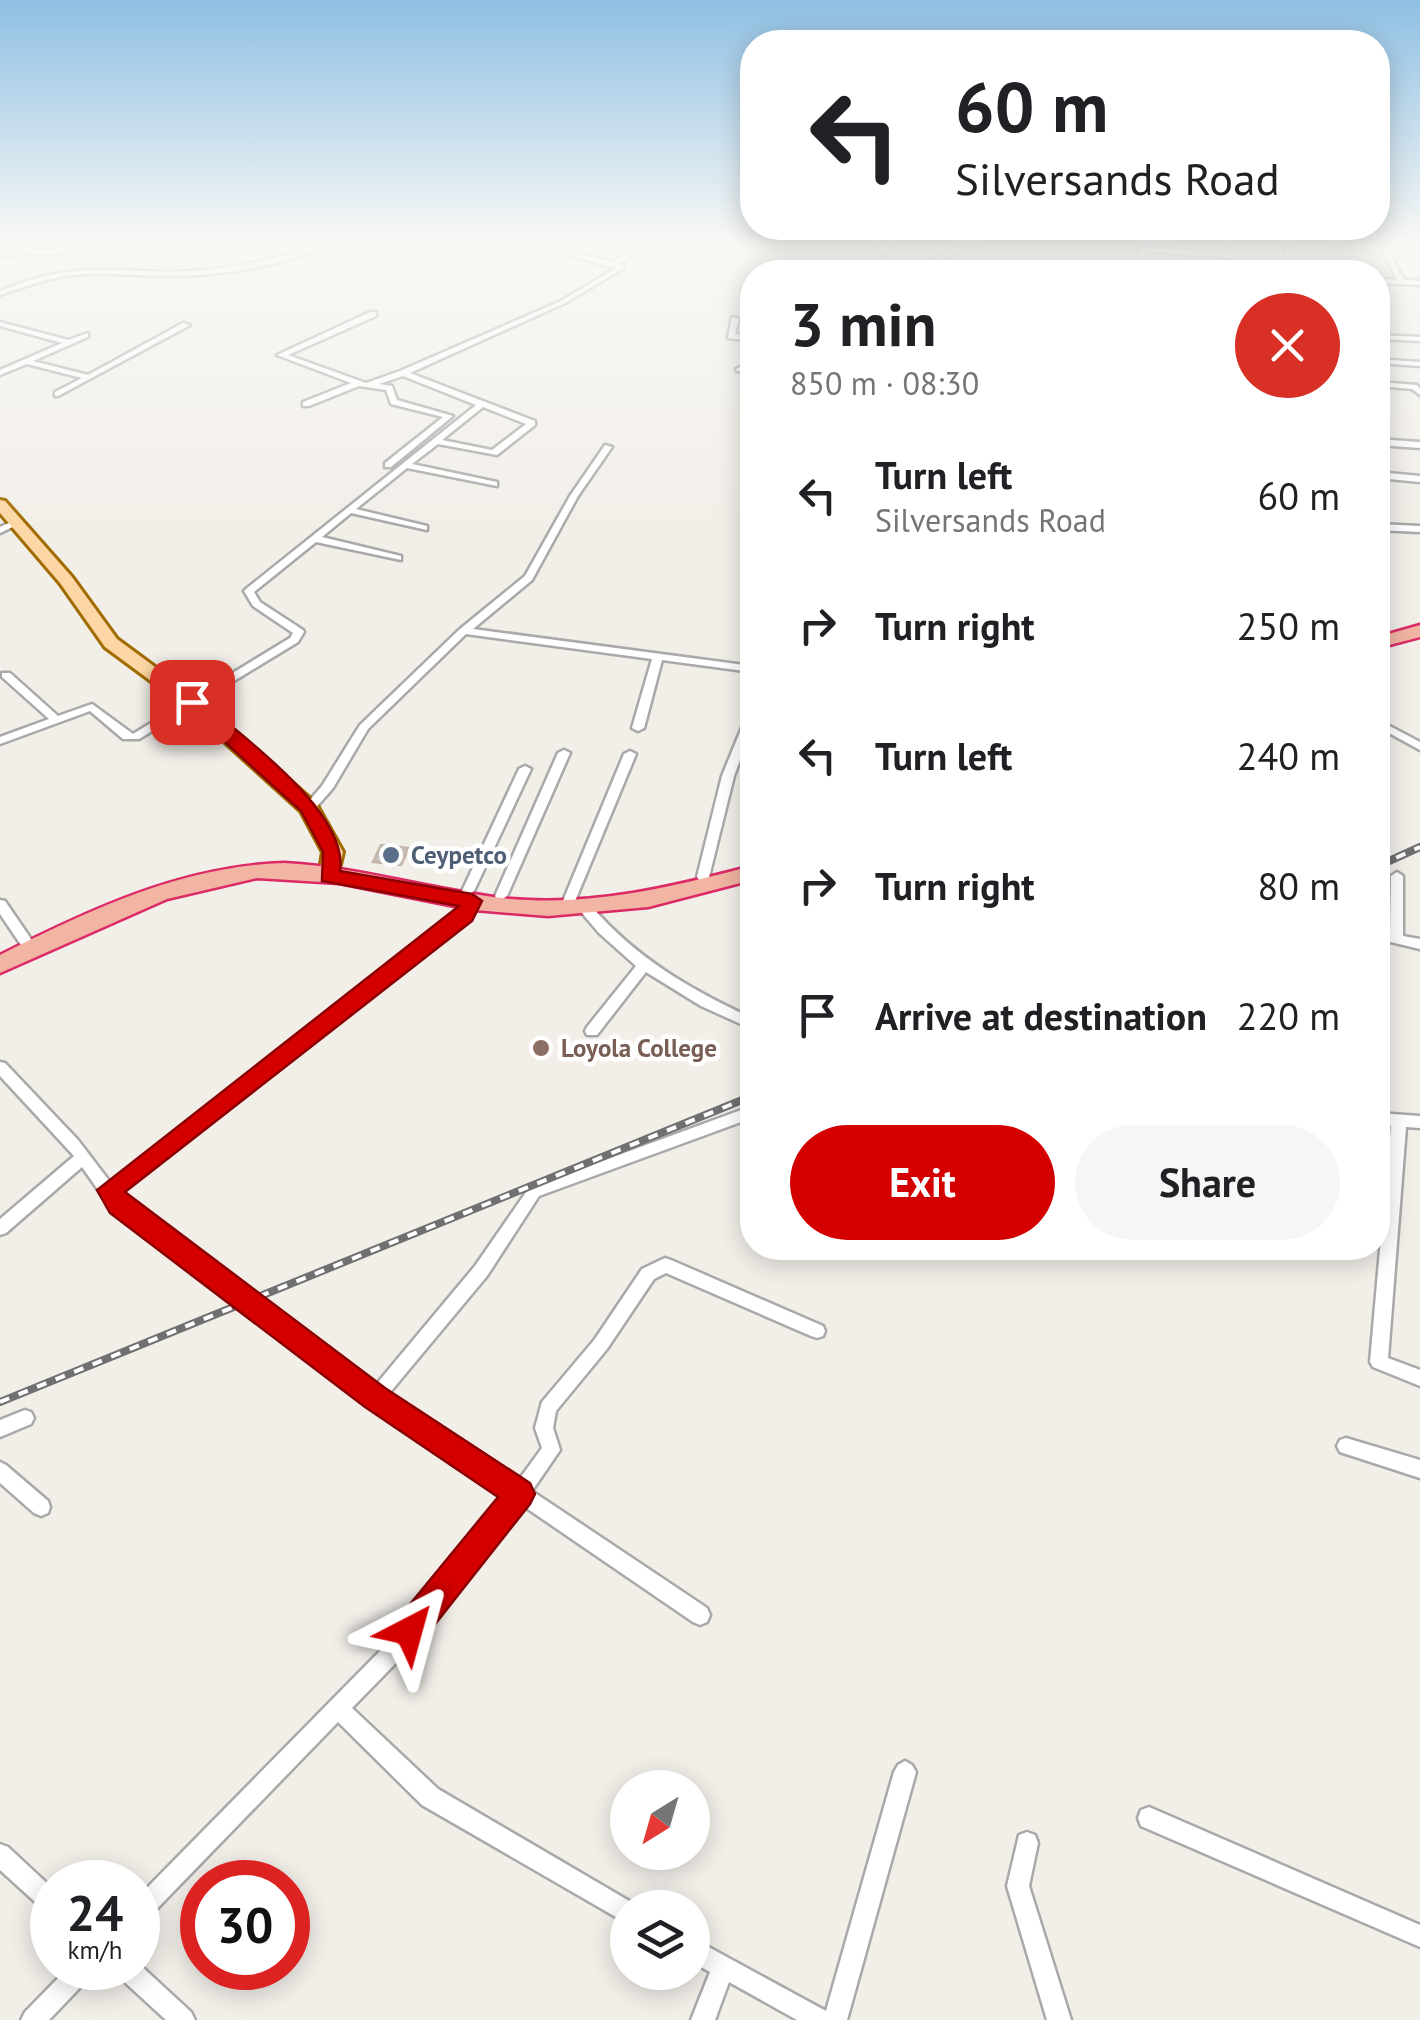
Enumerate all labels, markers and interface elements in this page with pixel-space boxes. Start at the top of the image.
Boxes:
text: 60 m [955,61,1108,151]
icon: left [790,70,920,200]
text: Silversands Road [955,149,1280,207]
text: 3 min [790,285,936,363]
button: close [1235,293,1340,398]
text: 850 m · 08:30 [790,362,979,404]
text: Turn left [875,450,1012,499]
icon: left [790,468,845,523]
text: 60 m [1258,471,1340,520]
text: Silversands Road [875,499,1106,541]
icon: right [790,598,845,653]
text: Turn right [875,601,1035,650]
text: 250 m [1237,601,1340,650]
pin [150,660,235,745]
icon: arrive [165,675,220,730]
icon: left [790,728,845,783]
text: Turn left [875,731,1012,780]
text: 240 m [1237,731,1340,780]
place label: Ceypetco [411,839,507,871]
marker: Ceypetco [380,844,402,866]
icon: right [790,858,845,913]
text: Turn right [875,861,1035,910]
text: 80 m [1258,861,1340,910]
icon: arrive [790,988,845,1043]
text: Arrive at destination [875,991,1207,1040]
text: 220 m [1237,991,1340,1040]
place label: Loyola College [561,1032,717,1064]
marker: Loyola College [530,1037,552,1059]
button: Exit [790,1125,1055,1240]
button: Share [1075,1125,1340,1240]
position arrow [357,1579,461,1683]
north arrow [610,1770,710,1870]
map controls [610,1770,710,1990]
speed limit sign: 30 [180,1860,310,1990]
text: 24 [67,1880,123,1945]
button: layers [610,1890,710,1990]
text: km/h [68,1934,122,1966]

